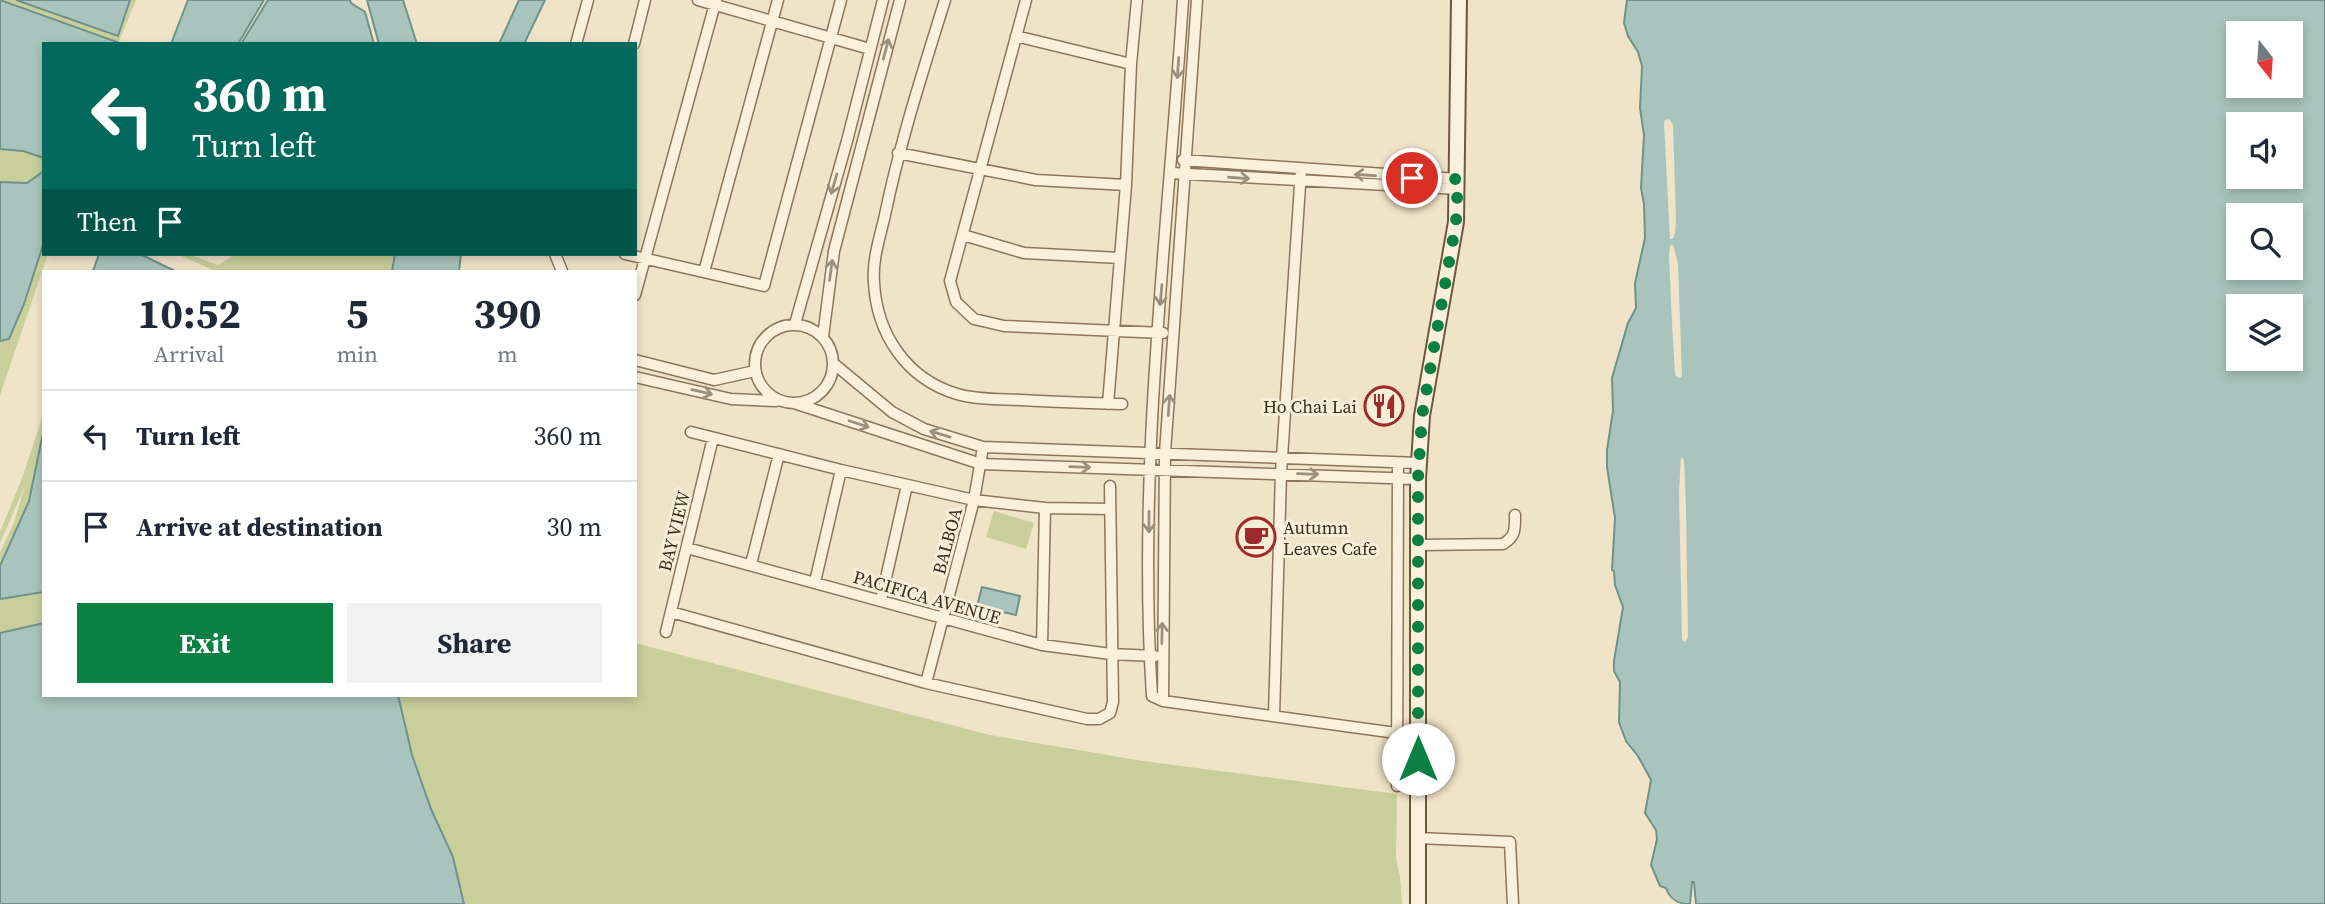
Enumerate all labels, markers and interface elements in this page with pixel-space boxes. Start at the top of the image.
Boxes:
north arrow [2226,21,2303,98]
map controls [2226,21,2303,371]
one-way arrow [881,38,894,60]
one-way arrow [1172,56,1185,79]
text: 360 m [192,60,327,127]
icon: left [77,70,168,161]
button: sound [2226,112,2303,189]
text: Turn left [192,124,316,168]
pin [1382,148,1442,208]
icon: arrive [1393,159,1431,197]
one-way arrow [1354,168,1377,181]
one-way arrow [1228,172,1250,185]
one-way arrow [827,173,840,195]
icon: arrive [151,203,189,241]
button: search [2226,203,2303,280]
text: Then [77,204,137,240]
one-way arrow [825,259,838,282]
one-way arrow [1154,283,1167,306]
text: 10:52 [137,284,241,342]
text: 5 [346,284,369,342]
text: 390 [473,284,542,342]
button: layers [2226,294,2303,371]
text: Arrival [154,338,225,370]
text: min [336,338,378,370]
text: m [497,338,518,370]
restaurant icon: Ho Chai Lai [1363,385,1405,427]
one-way arrow [690,386,713,399]
place label: Ho Chai Lai [1263,394,1357,419]
one-way arrow [1163,395,1176,417]
icon: left [77,417,115,455]
text: Turn left [136,418,240,454]
text: 360 m [534,418,602,454]
one-way arrow [848,419,870,431]
one-way arrow [929,426,951,439]
one-way arrow [1069,460,1092,473]
one-way arrow [1296,468,1319,481]
street label: BAY VIEW [652,487,696,574]
street label: BALBOA [926,505,968,577]
icon: arrive [77,508,115,546]
text: Arrive at destination [136,509,383,545]
text: 30 m [547,509,602,545]
one-way arrow [1142,510,1156,533]
place label: Autumn Leaves Cafe [1283,515,1377,561]
cafe icon: Autumn Leaves Cafe [1235,516,1277,558]
street label: PACIFICA AVENUE [850,564,1004,630]
button: Exit [77,603,333,683]
button: Share [347,603,602,683]
one-way arrow [1156,622,1169,645]
position arrow [1381,722,1455,796]

